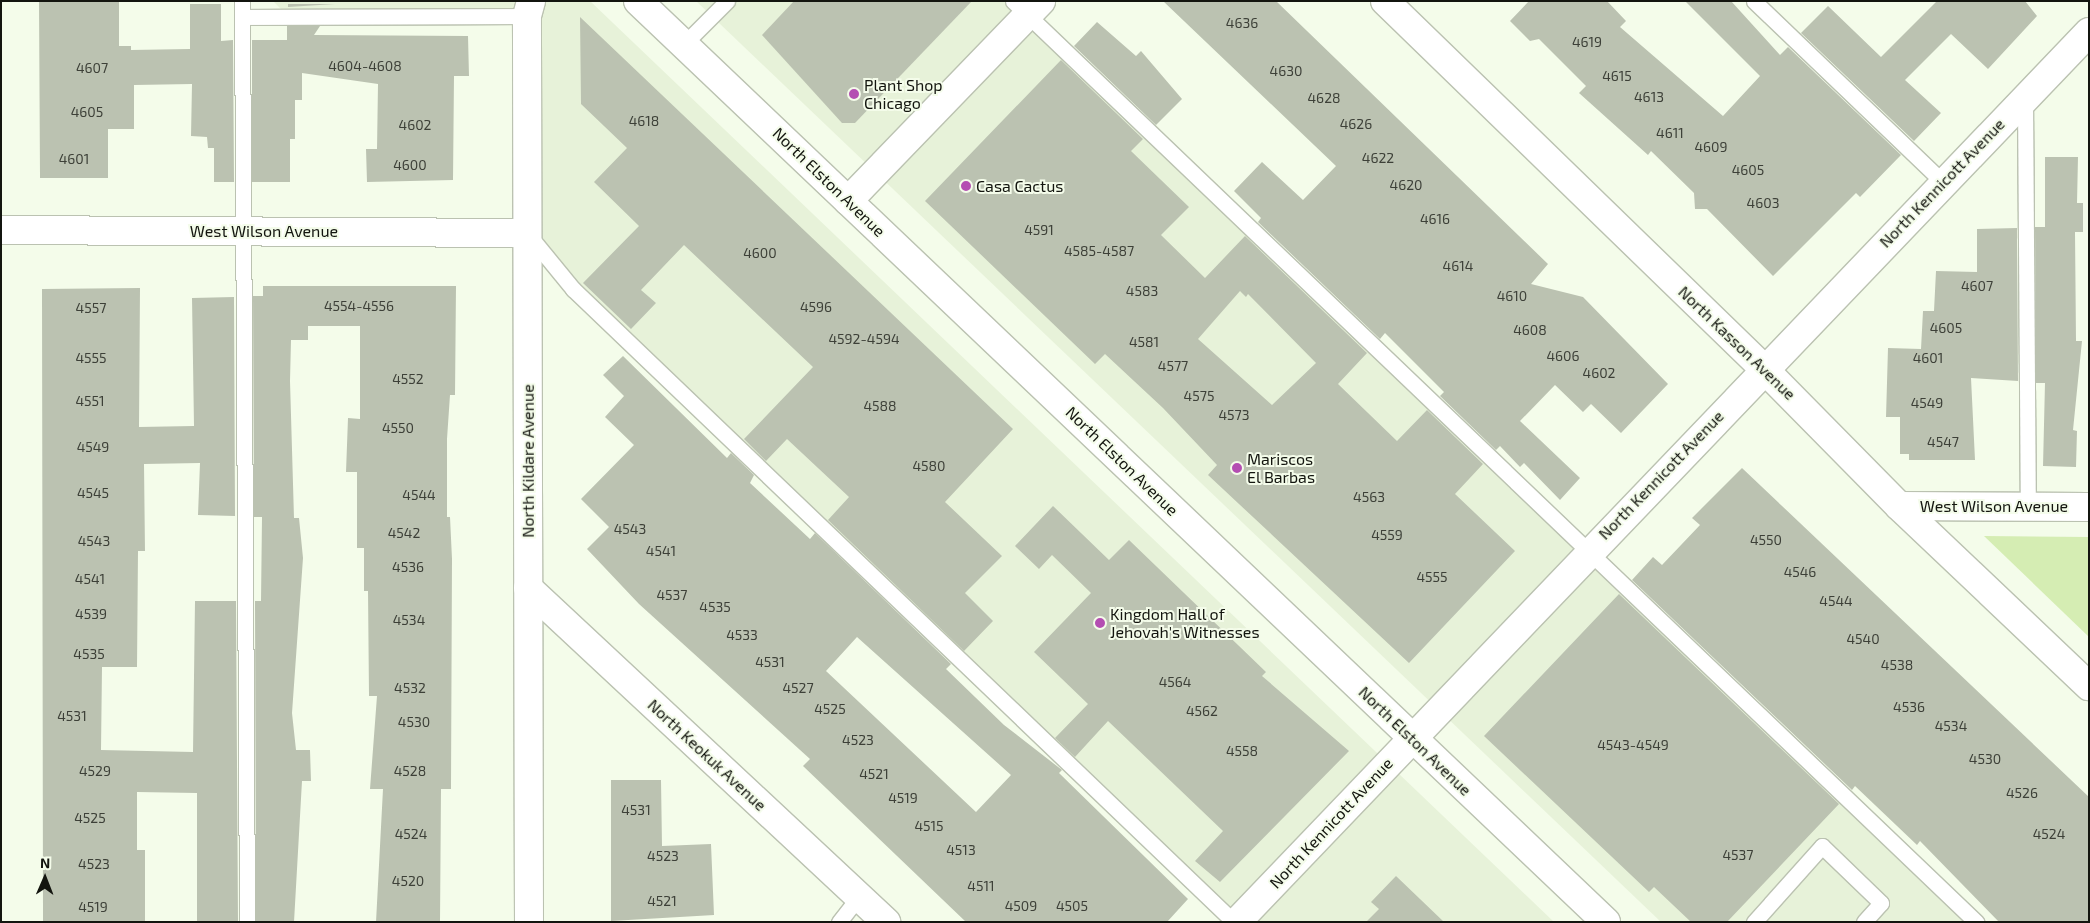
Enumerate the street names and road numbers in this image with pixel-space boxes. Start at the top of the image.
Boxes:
street label: North Kennicott Avenue [1875,114,2009,252]
street label: North Elston Avenue [769,123,889,241]
street label: West Wilson Avenue [190,221,338,241]
street label: North Kasson Avenue [1674,282,1800,404]
street label: North Kildare Avenue [518,384,538,538]
street label: North Elston Avenue [1062,402,1182,520]
street label: North Kennicott Avenue [1594,406,1728,544]
street label: West Wilson Avenue [1920,496,2068,516]
street label: North Elston Avenue [1355,682,1475,800]
street label: North Keokuk Avenue [644,695,770,815]
street label: North Kennicott Avenue [1265,753,1397,893]

